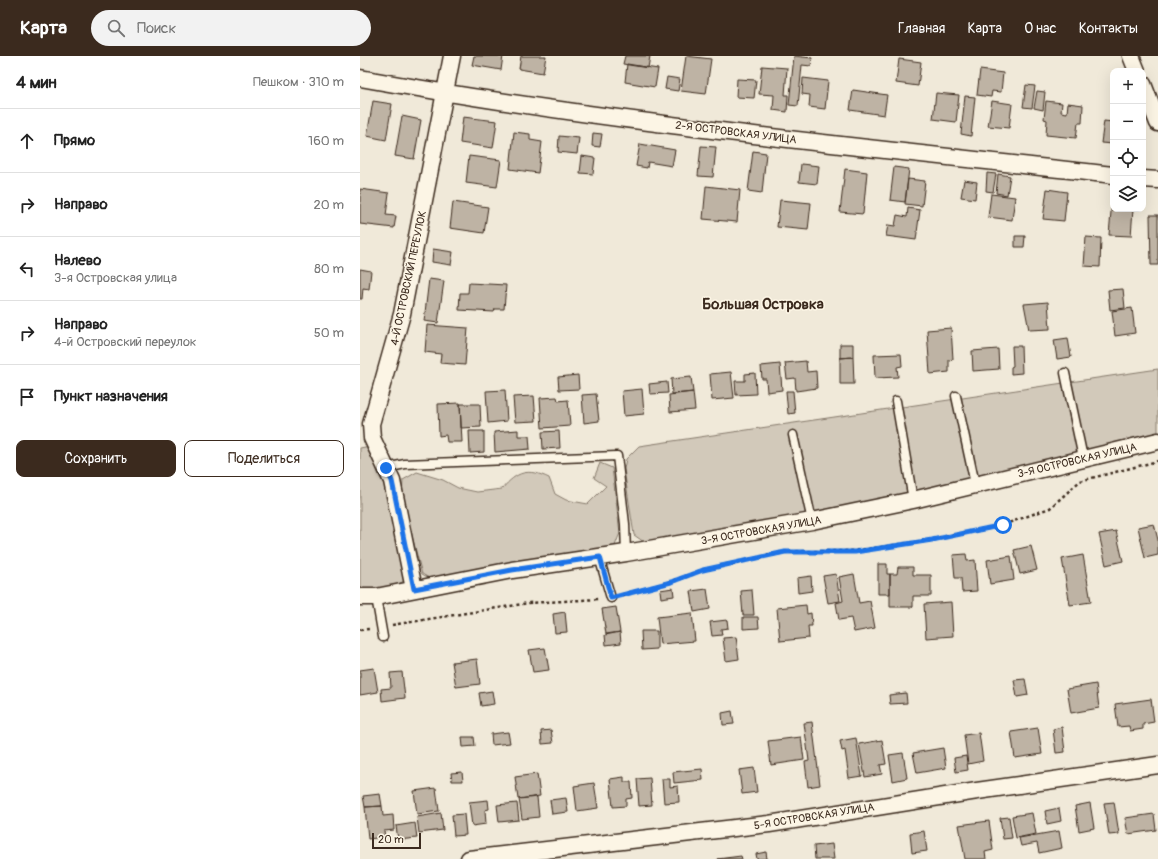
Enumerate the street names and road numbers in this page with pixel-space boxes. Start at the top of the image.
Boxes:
street label: 2-Я ОСТРОВСКАЯ УЛИЦА [675,119,797,146]
street label: 4-Й ОСТРОВСКИЙ ПЕРЕУЛОК [388,210,429,347]
street label: 3-Я ОСТРОВСКАЯ УЛИЦА [1016,440,1138,481]
street label: 3-Я ОСТРОВСКАЯ УЛИЦА [700,514,822,547]
street label: 5-Я ОСТРОВСКАЯ УЛИЦА [753,801,875,832]

